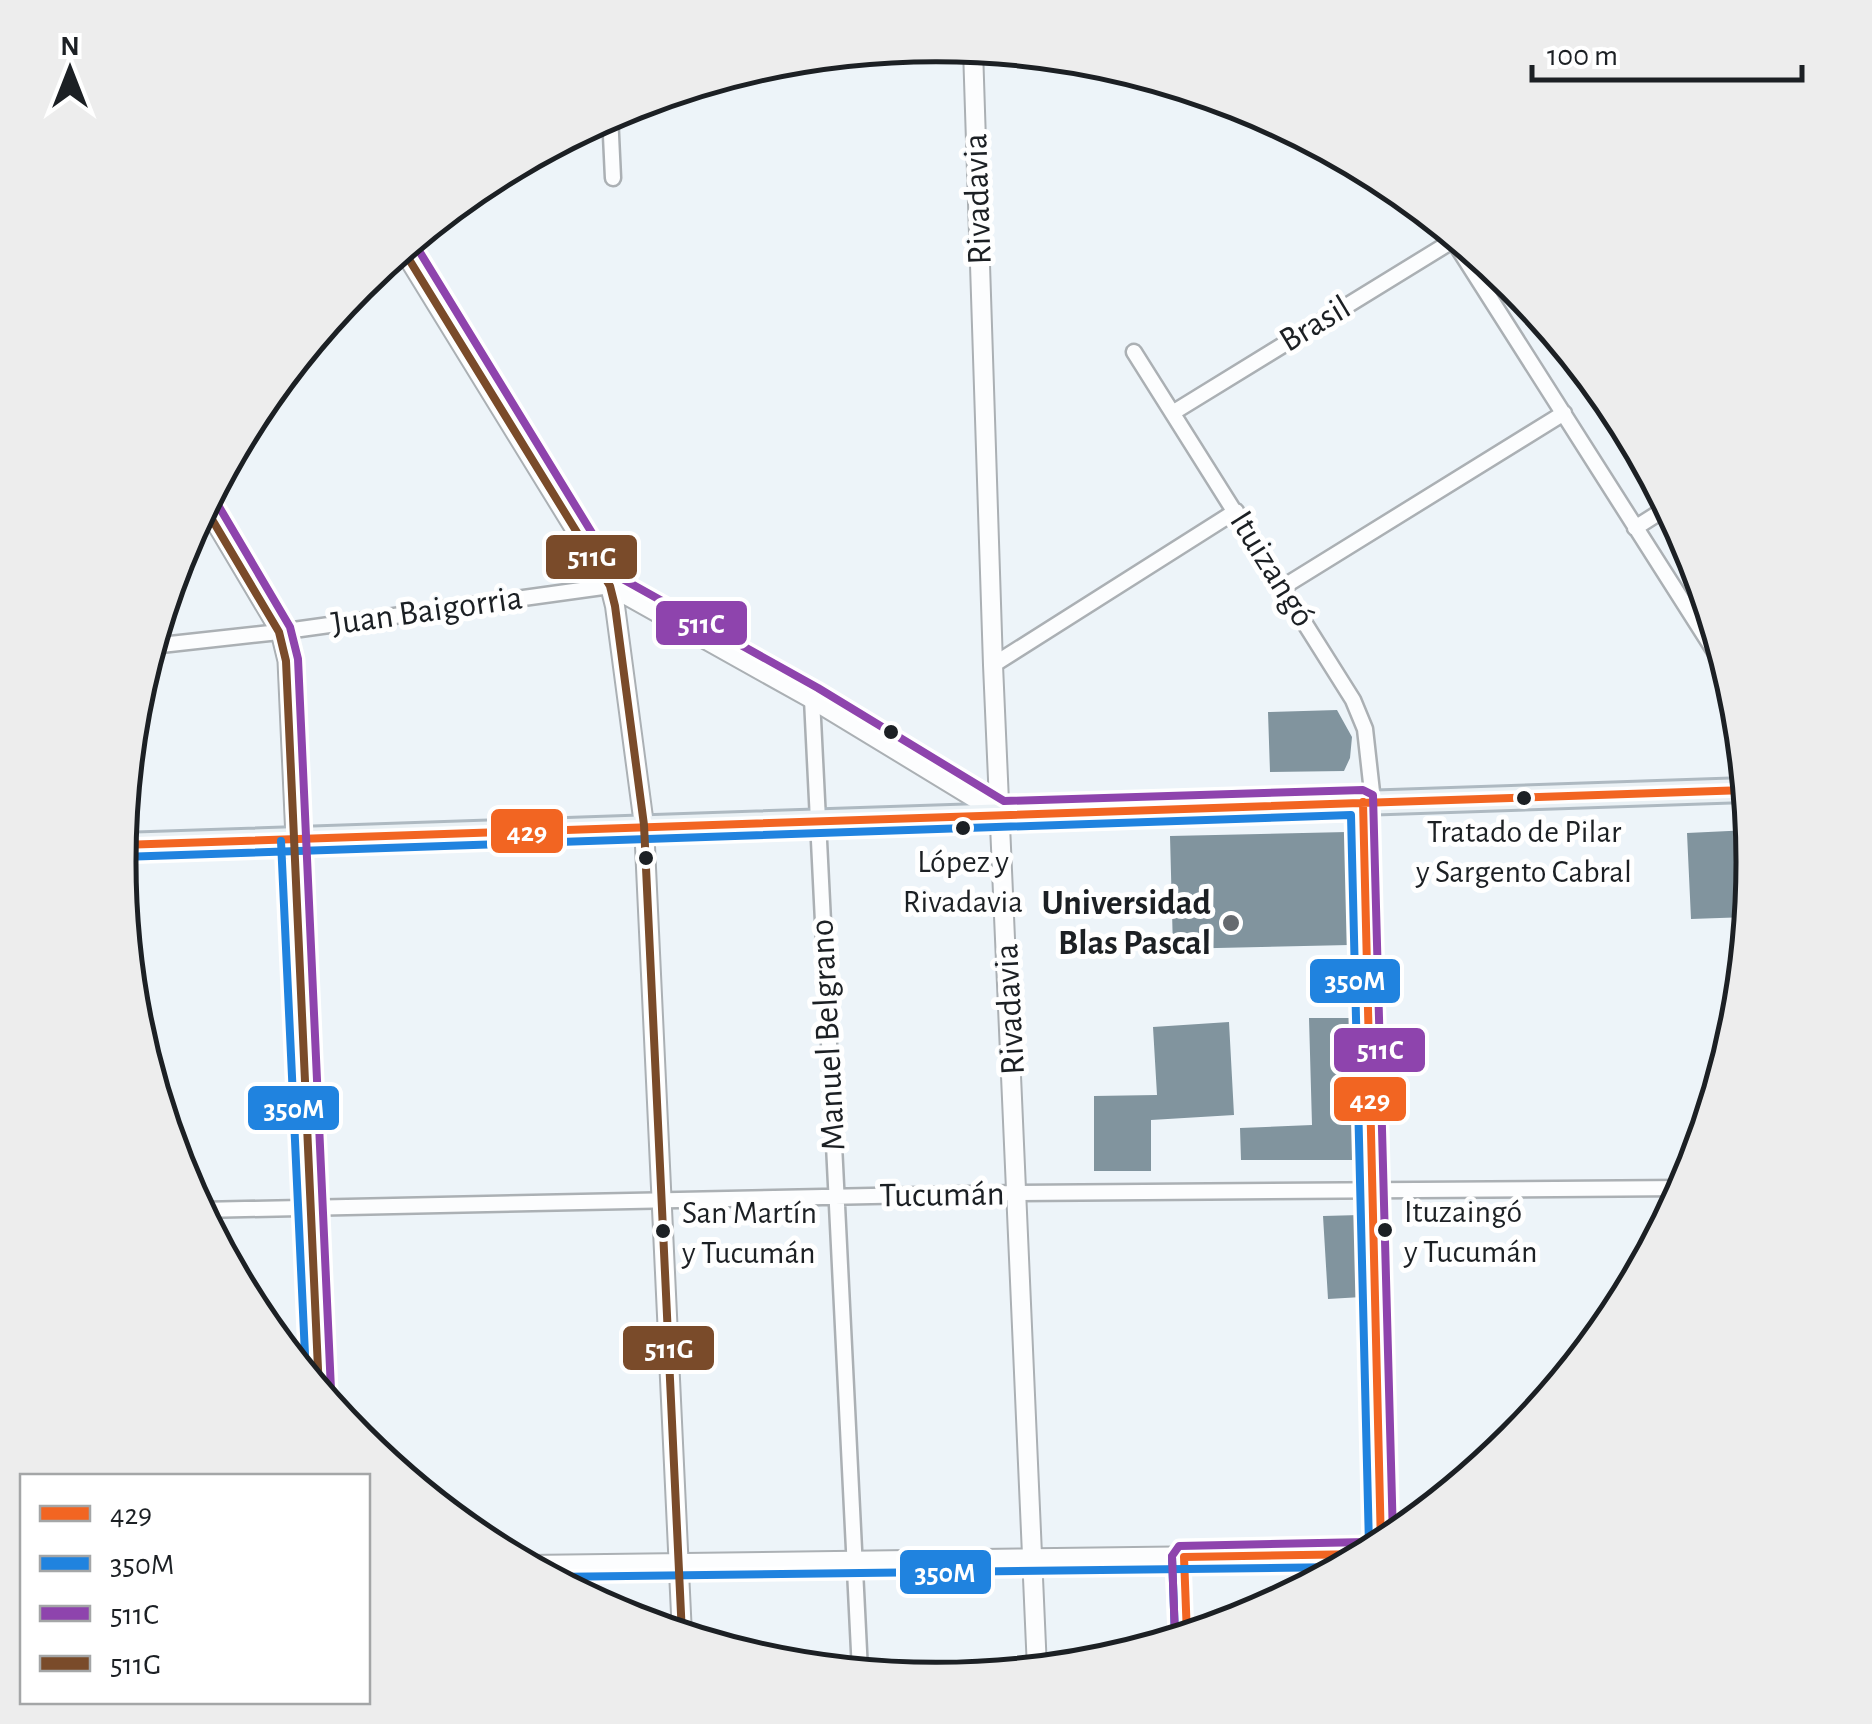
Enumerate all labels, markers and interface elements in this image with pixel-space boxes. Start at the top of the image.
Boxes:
north arrow [20,20,120,120]
scale bar [1532,20,1802,82]
text: N [60,33,80,61]
text: 100 m [1547,41,1618,71]
street label: Rivadavia [958,133,998,265]
street label: Brasil [1274,290,1356,358]
street label: Ituizangó [1223,505,1321,633]
line badge: 511G [544,533,639,581]
text: 511G [567,544,617,572]
street label: Juan Baigorria [329,580,525,642]
line badge: 511C [654,599,749,647]
text: 511C [678,611,725,639]
unlabelled marker [881,722,901,742]
marker: Tratado de Pilar y Sargento Cabral [1514,788,1534,808]
line badge: 429 [489,807,565,855]
place label: Tratado de Pilar y Sargento Cabral [1415,816,1632,888]
marker: López y Rivadavia [953,818,973,838]
text: 429 [507,819,547,847]
place label: López y Rivadavia [903,846,1023,918]
unlabelled marker [636,848,656,868]
place label: Universidad Blas Pascal [1041,886,1211,961]
marker: Universidad Blas Pascal [1220,912,1242,934]
street label: Manuel Belgrano [804,918,852,1152]
street label: Rivadavia [989,942,1031,1076]
line badge: 350M [1308,957,1402,1005]
text: 350M [1324,968,1386,996]
line badge: 511C [1332,1026,1427,1074]
text: 511C [1357,1037,1404,1065]
line badge: 429 [1332,1075,1408,1123]
line badge: 350M [246,1084,341,1132]
text: 429 [1350,1087,1390,1115]
text: 350M [263,1096,325,1124]
street label: Tucumán [879,1176,1005,1214]
place label: Ituzaingó y Tucumán [1403,1196,1537,1268]
place label: San Martín y Tucumán [681,1197,817,1269]
marker: Ituzaingó y Tucumán [1375,1220,1395,1240]
marker: San Martín y Tucumán [653,1221,673,1241]
line badge: 511G [621,1324,716,1372]
text: 511G [644,1336,694,1364]
legend [20,1474,370,1704]
text: 429 [110,1500,152,1530]
line badge: 350M [898,1548,993,1596]
text: 350M [110,1550,174,1580]
text: 350M [914,1560,976,1588]
text: 511C [110,1600,159,1630]
text: 511G [110,1650,161,1680]

